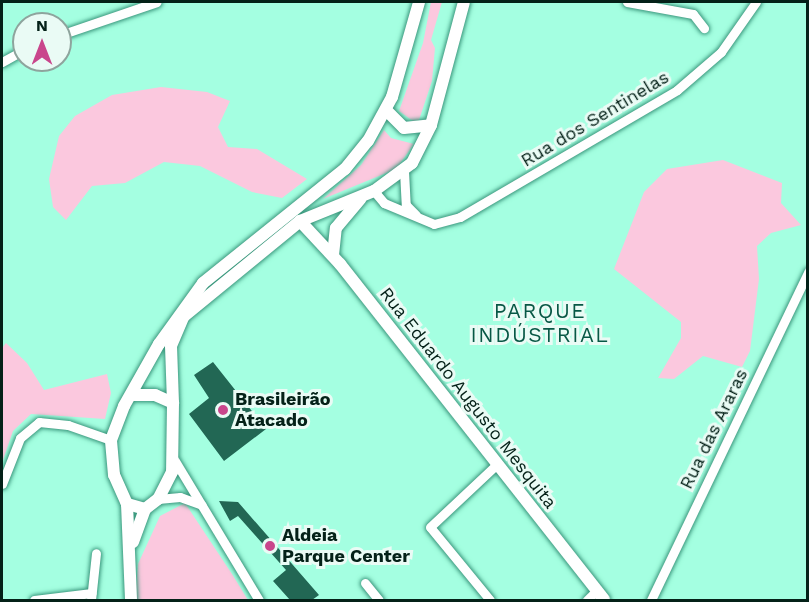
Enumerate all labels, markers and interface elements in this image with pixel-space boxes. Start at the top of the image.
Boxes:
north arrow [12,12,72,72]
text: N [36,16,48,35]
street label: Rua dos Sentinelas [517,66,673,172]
street label: Rua Eduardo Augusto Mesquita [375,283,561,513]
district label: PARQUE INDÚSTRIAL [471,298,609,348]
street label: Rua das Araras [675,365,753,493]
place label: Brasileirão Atacado [235,389,331,432]
marker: Brasileirão Atacado [216,403,230,417]
place label: Aldeia Parque Center [282,525,410,568]
marker: Aldeia Parque Center [263,539,277,553]

